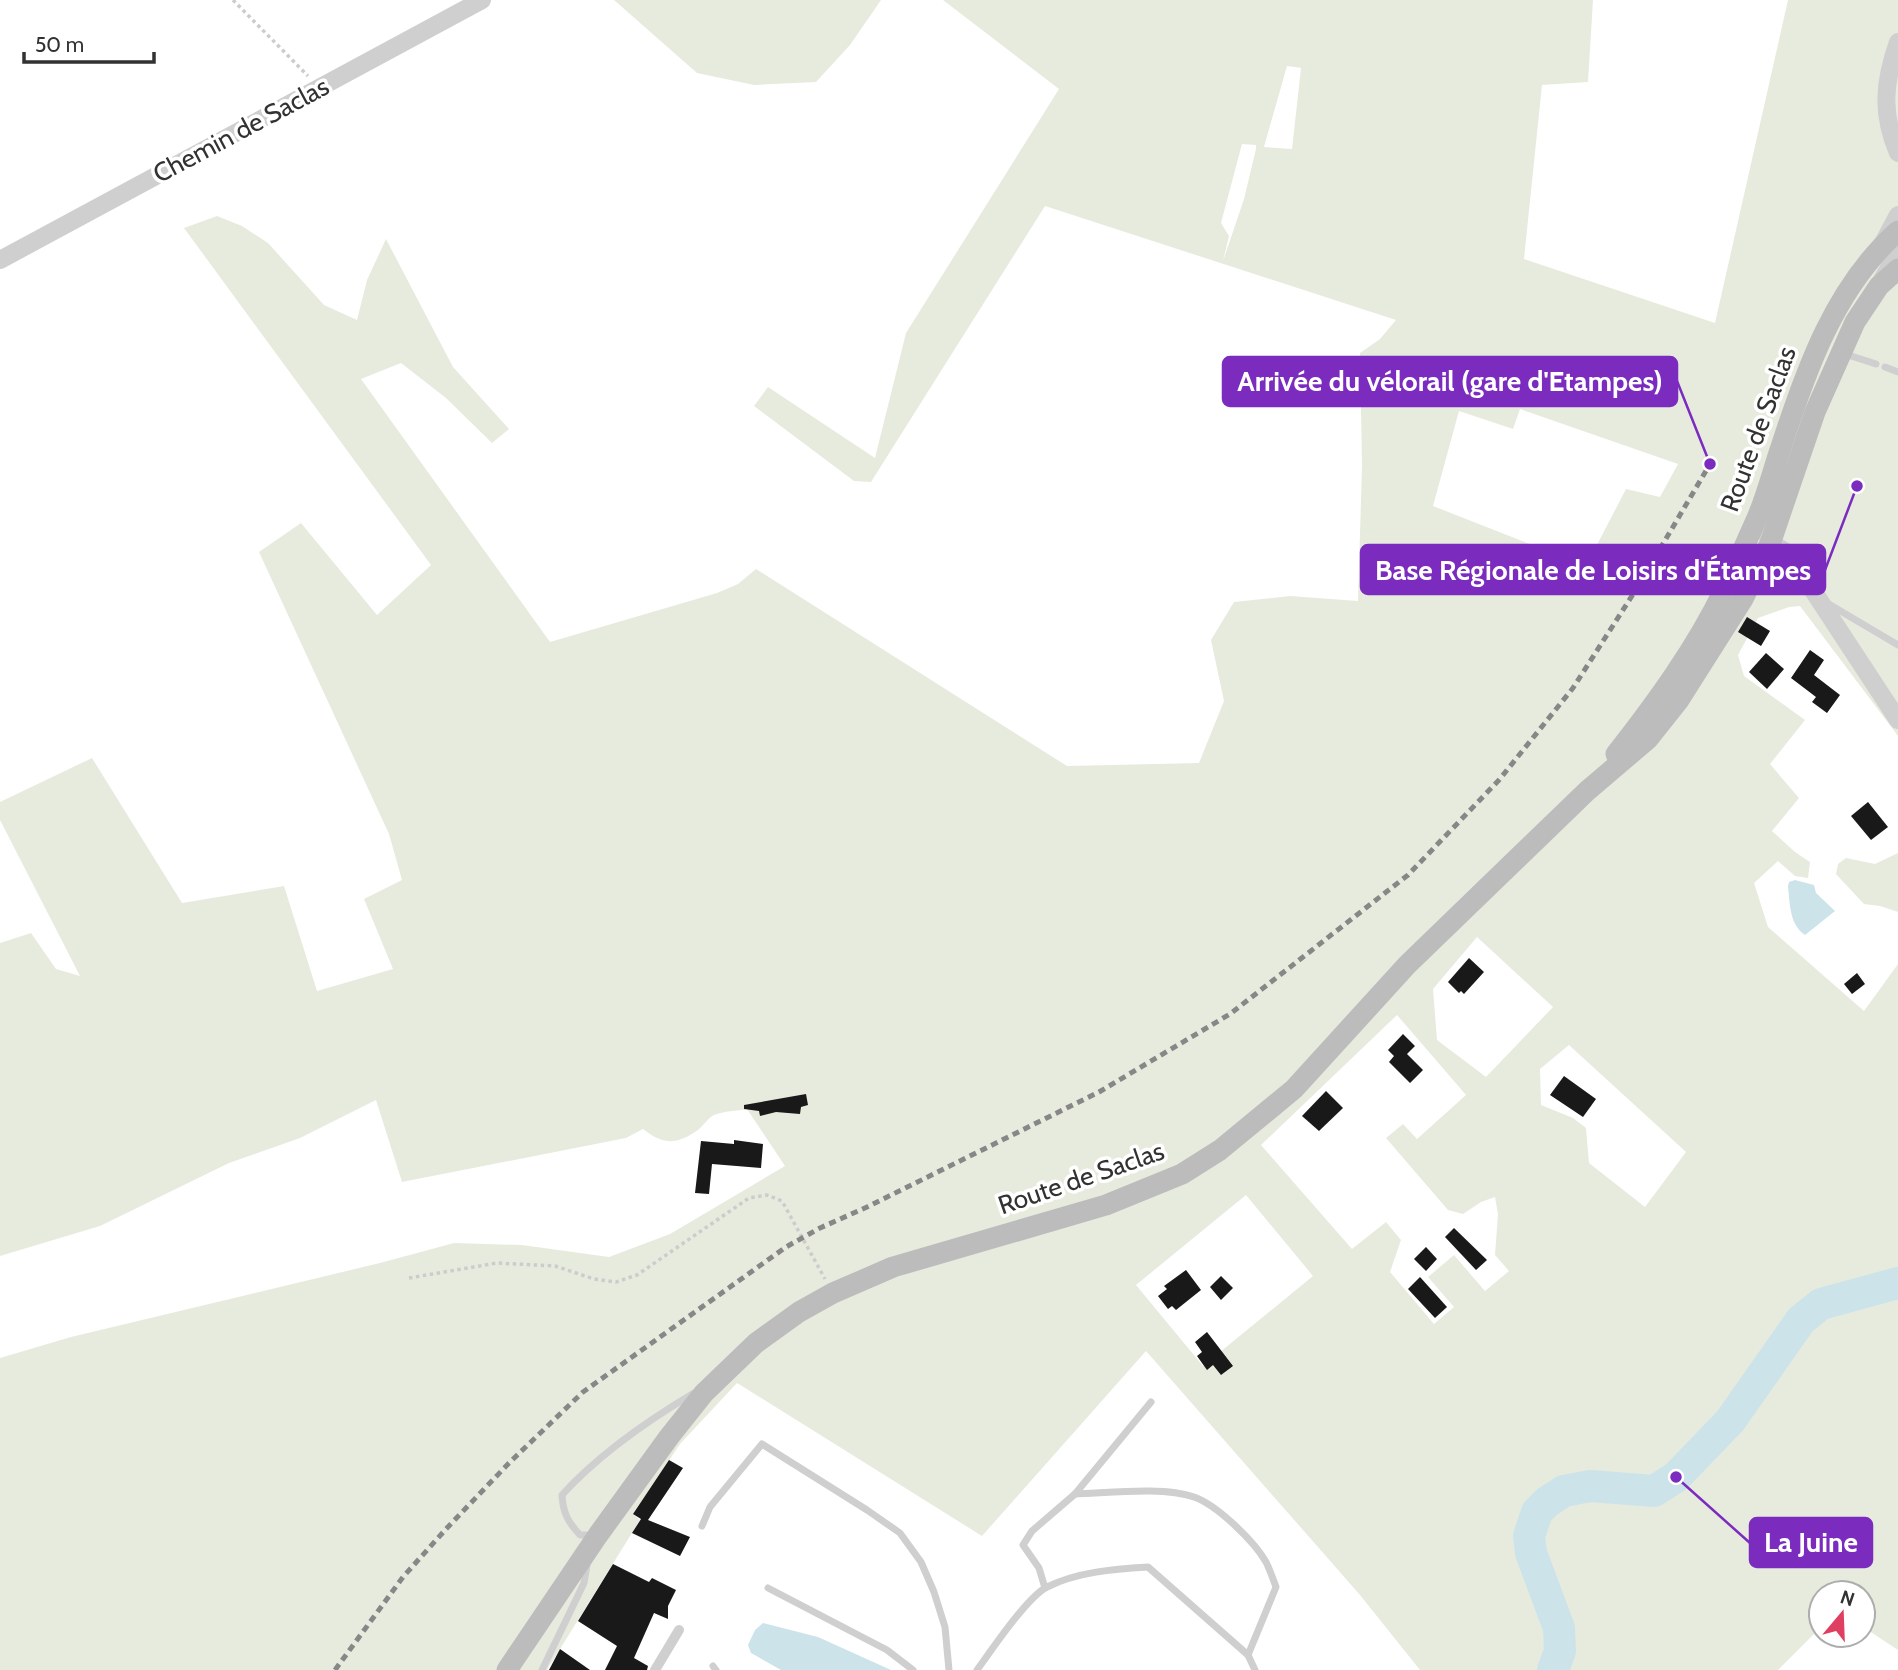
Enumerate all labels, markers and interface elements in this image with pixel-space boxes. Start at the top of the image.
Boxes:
scale bar [24,21,154,65]
text: 50 m [35,32,84,57]
street label: Chemin de Saclas [148,70,335,190]
street label: Route de Saclas [1713,342,1803,516]
callout: Arrivée du vélorail (gare d'Etampes) [1223,357,1677,406]
text: Arrivée du vélorail (gare d'Etampes) [1237,364,1663,398]
callout: Base Régionale de Loisirs d'Étampes [1361,545,1825,594]
text: Base Régionale de Loisirs d'Étampes [1375,553,1811,587]
street label: Route de Saclas [994,1135,1168,1221]
callout: La Juine [1750,1518,1872,1567]
text: La Juine [1764,1525,1858,1559]
north arrow [1807,1579,1877,1649]
text: N [1837,1585,1857,1611]

